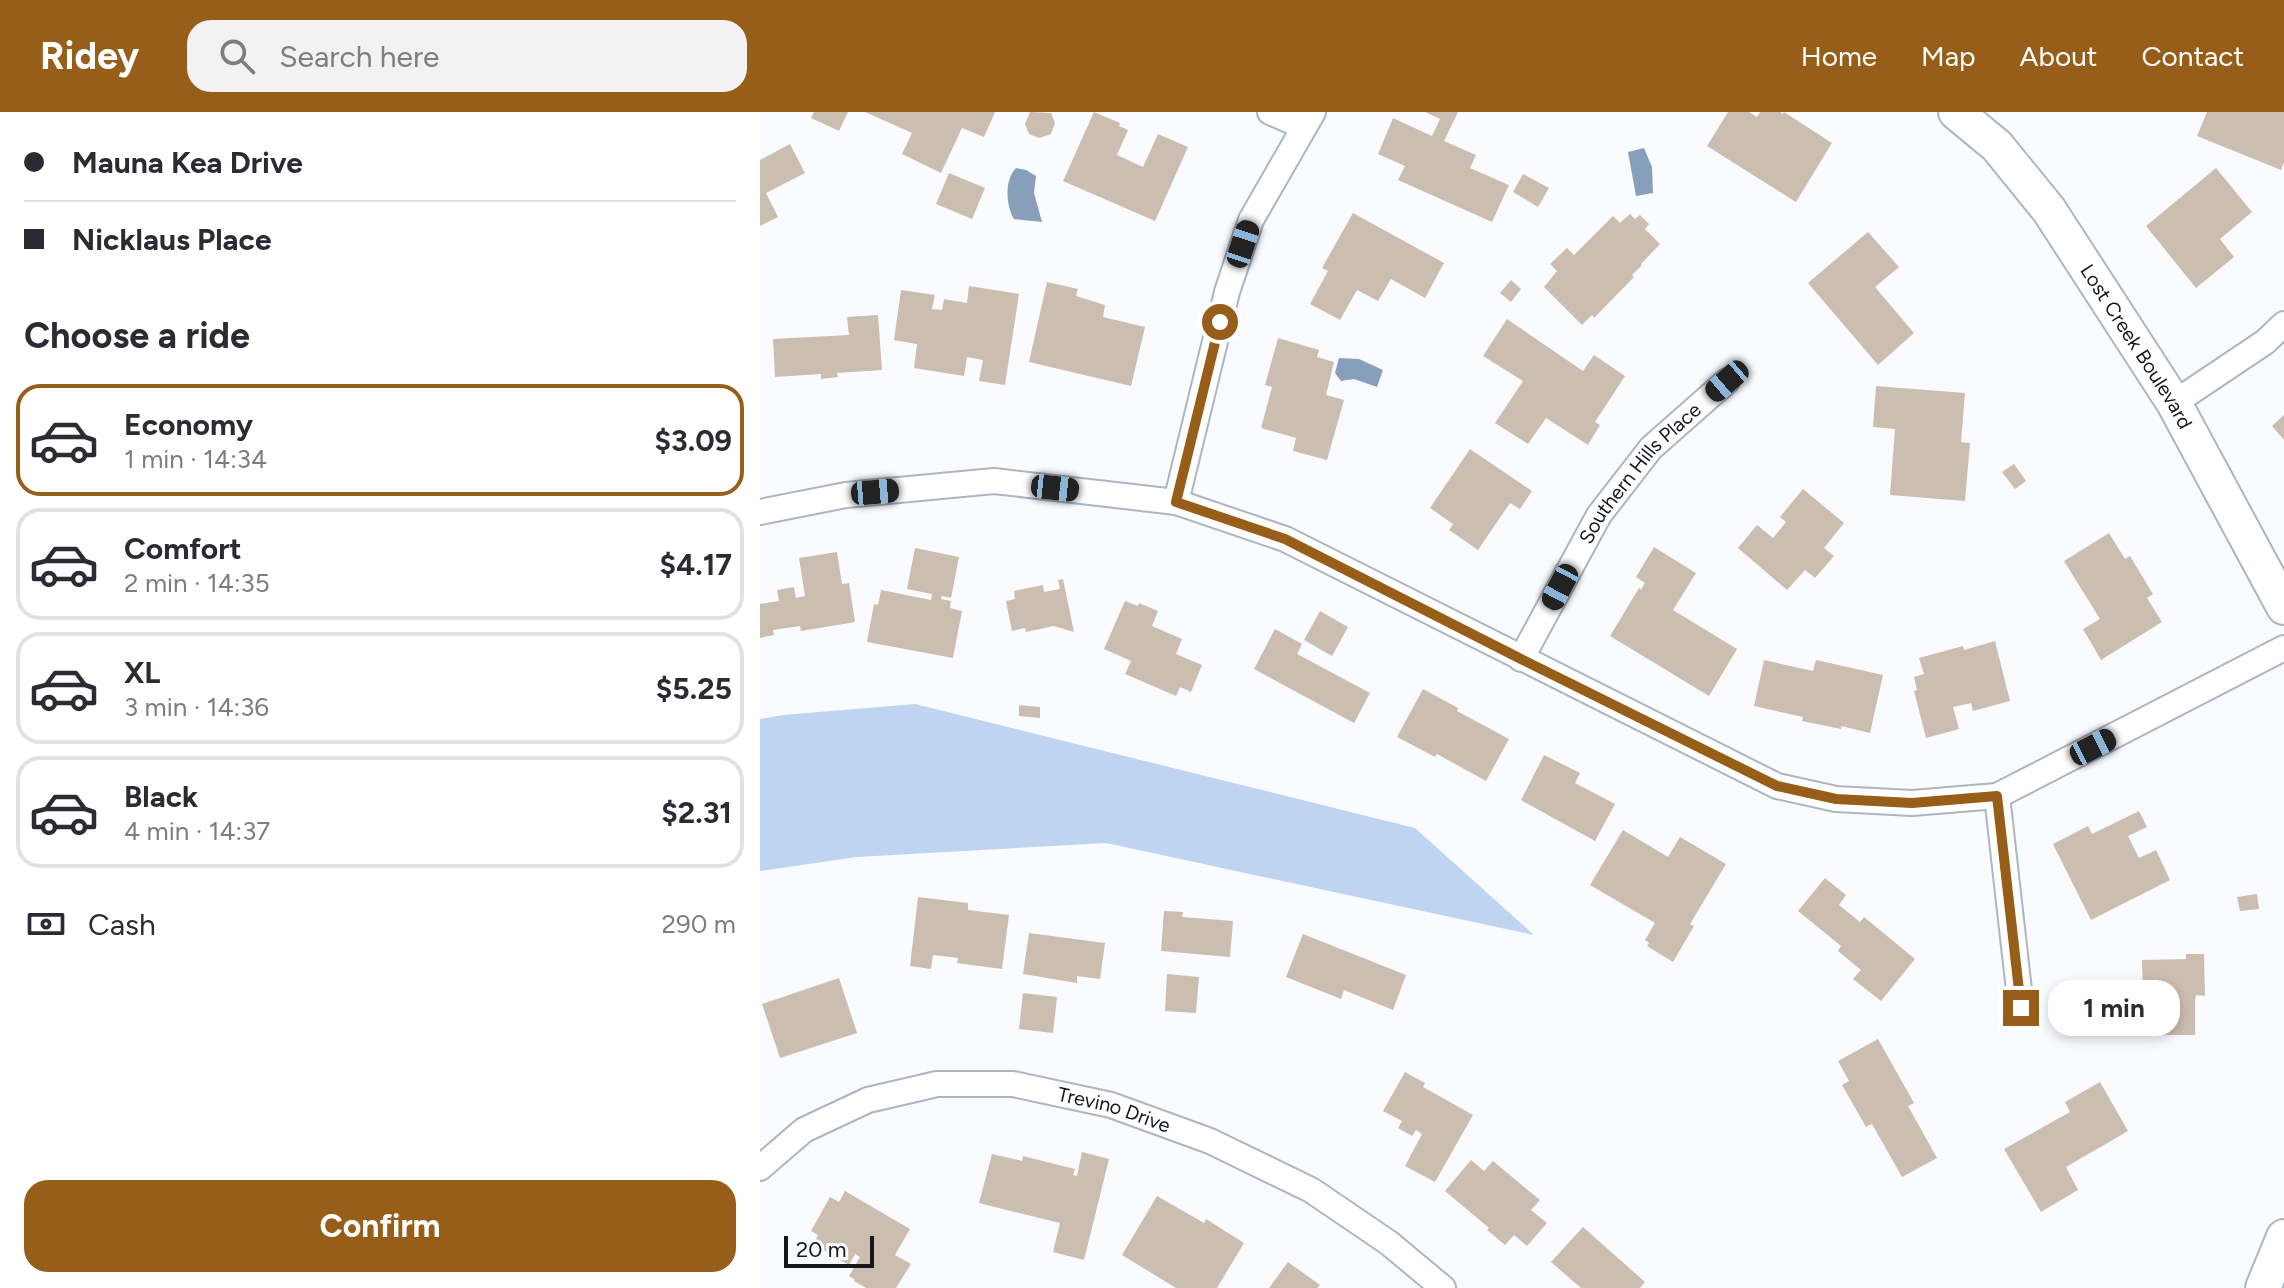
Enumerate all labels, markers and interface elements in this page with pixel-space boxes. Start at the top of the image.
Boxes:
search box [187,20,747,92]
text: Ridey [40,33,139,79]
icon: search [215,34,259,78]
text: Search here [279,38,439,75]
text: Home [1801,39,1877,73]
text: Map [1921,39,1976,73]
text: About [2020,39,2097,73]
text: Contact [2141,39,2244,73]
text: Mauna Kea Drive [72,144,303,181]
car [1224,217,1262,271]
text: Nicklaus Place [72,221,272,258]
street label: Lost Creek Boulevard [2075,260,2198,433]
route start [1202,304,1238,340]
text: Choose a ride [24,314,250,357]
car [1701,356,1753,406]
street label: Southern Hills Place [1574,398,1706,548]
icon: car [28,404,100,476]
text: Economy [124,406,253,443]
text: $3.09 [654,422,732,459]
text: 1 min · 14:34 [124,443,267,475]
car [1030,474,1080,502]
car [850,478,900,506]
icon: car [28,528,100,600]
text: Comfort [124,530,242,567]
text: $4.17 [660,546,732,583]
car [1538,560,1582,614]
text: 2 min · 14:35 [124,567,270,599]
icon: car [28,652,100,724]
text: XL [124,654,160,691]
text: $5.25 [656,670,732,707]
text: 3 min · 14:36 [124,691,269,723]
car [2066,725,2120,769]
icon: car [28,776,100,848]
text: Black [124,778,198,815]
text: $2.31 [661,794,732,831]
text: 4 min · 14:37 [124,815,270,847]
icon: cash [24,902,68,946]
text: Cash [88,906,156,943]
text: 290 m [662,908,736,940]
callout: 1 min [2049,980,2181,1036]
route end [2003,990,2039,1026]
text: 1 min [2083,992,2145,1024]
street label: Trevino Drive [1056,1082,1174,1138]
button: Confirm [24,1180,736,1272]
scale bar [784,1232,874,1268]
text: 20 m [796,1236,847,1263]

